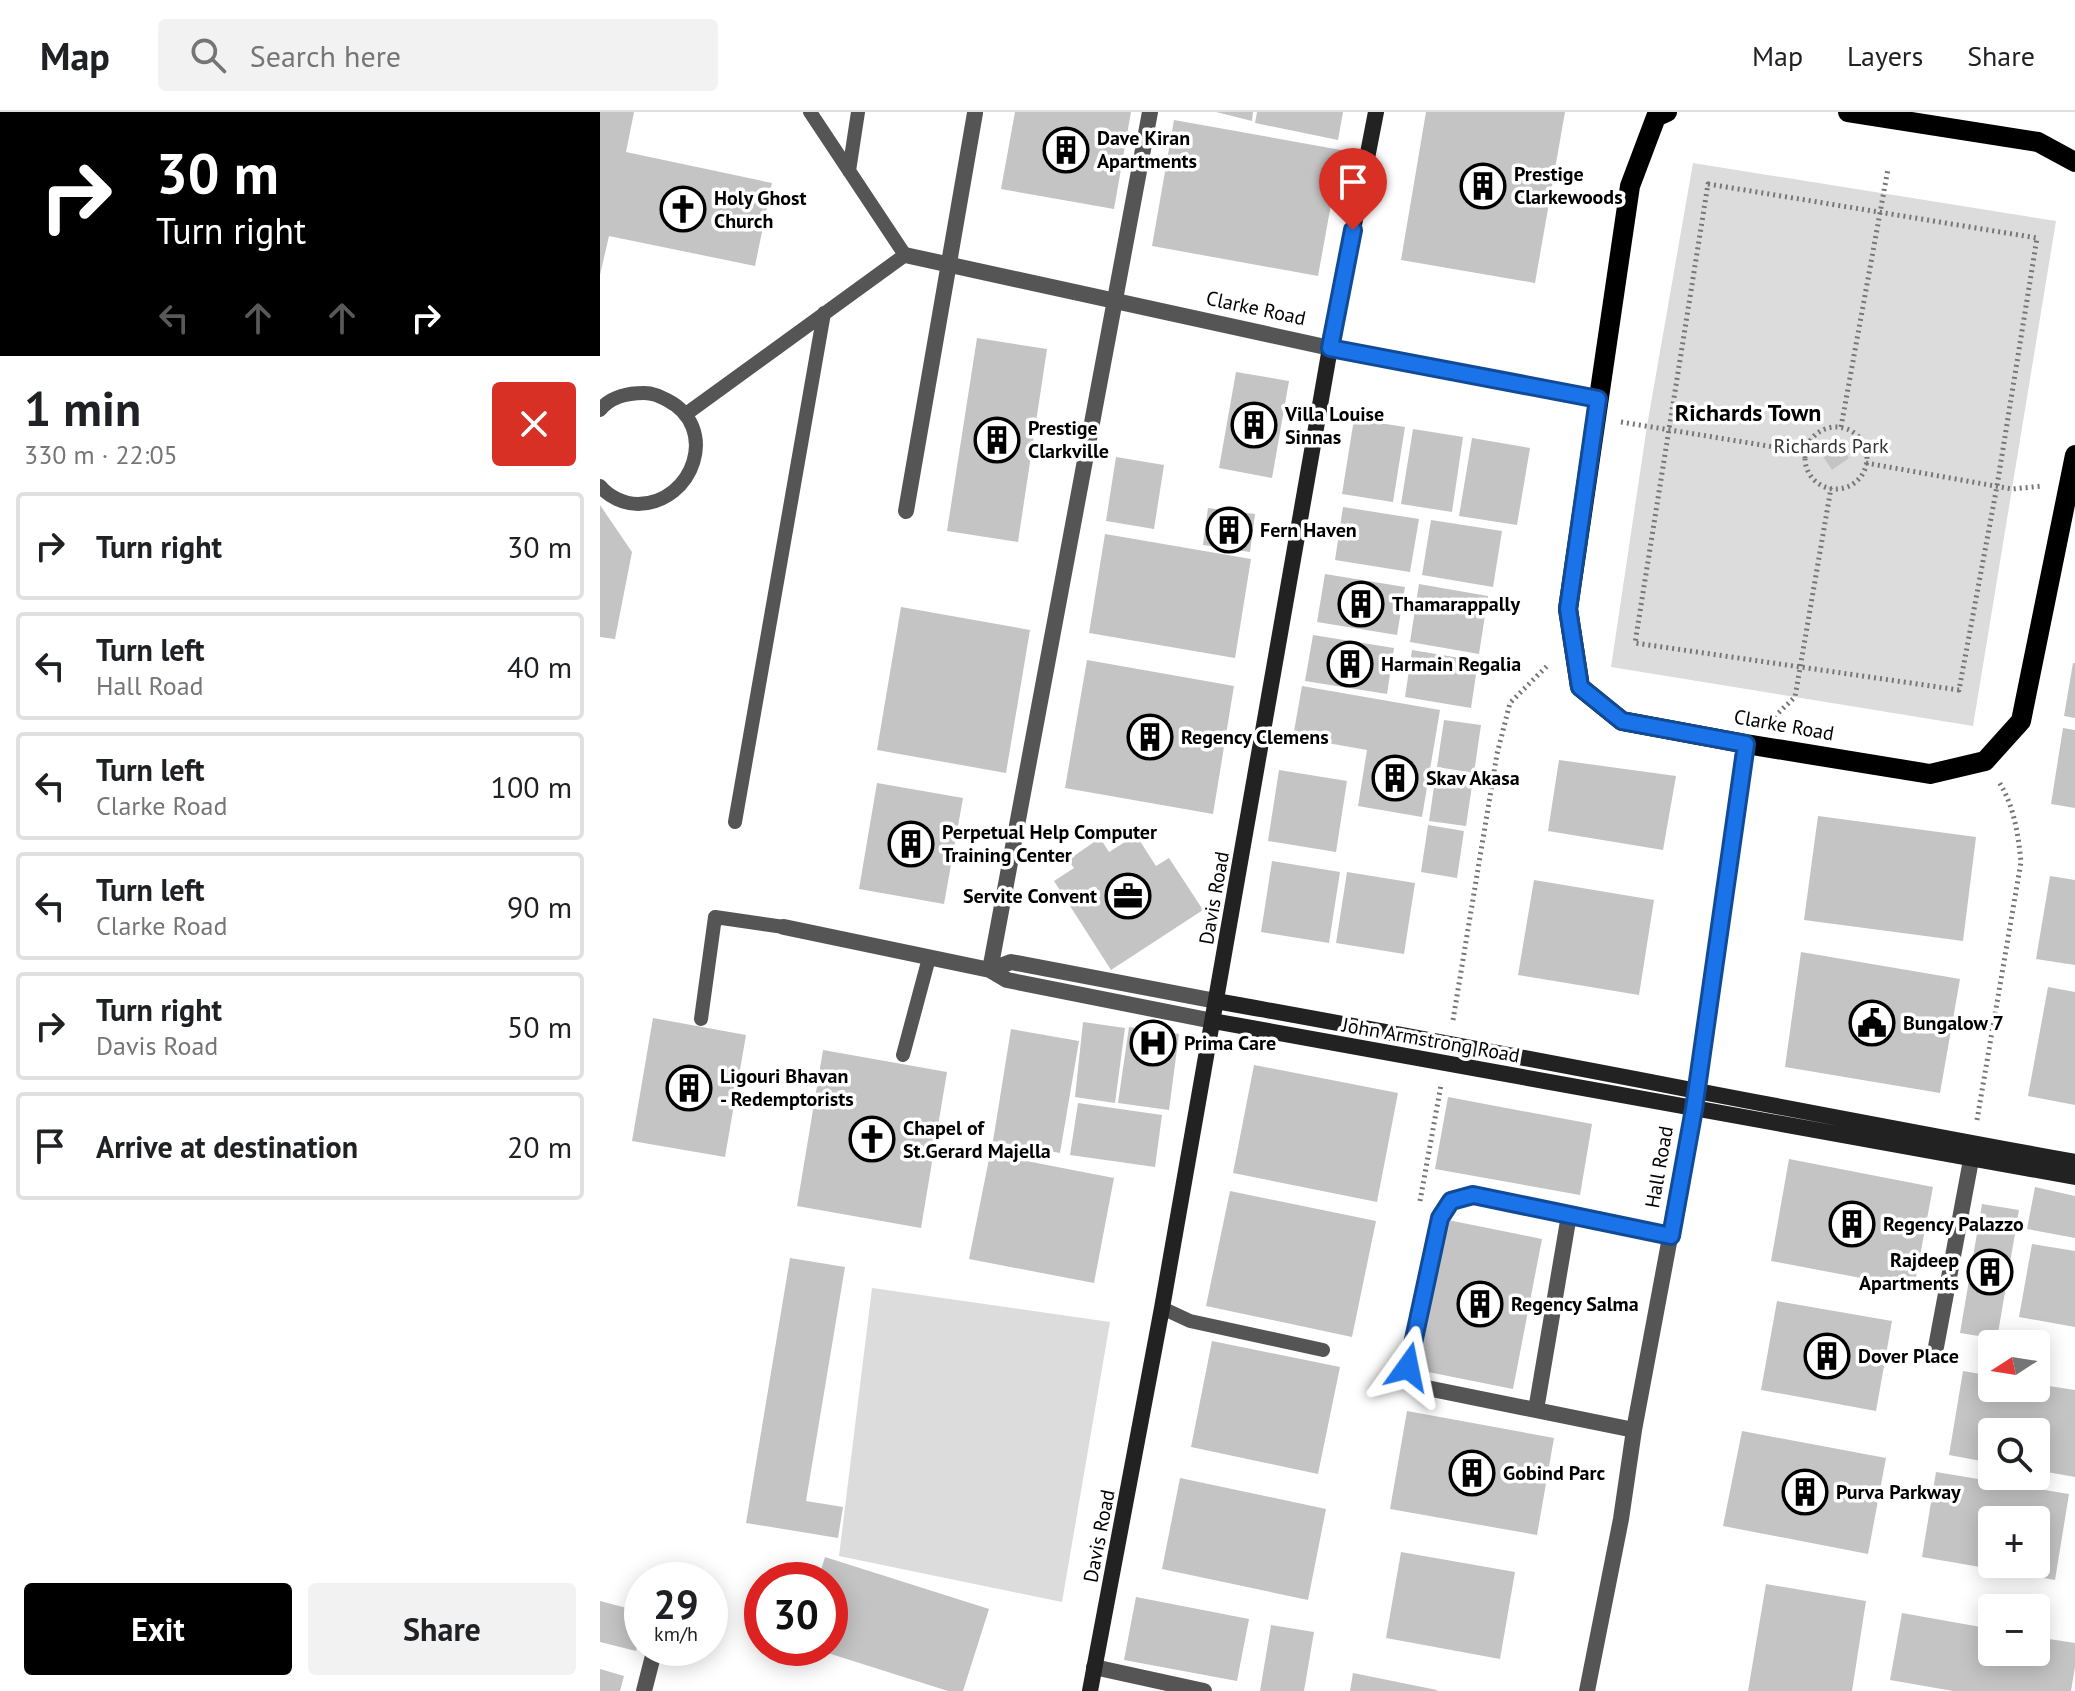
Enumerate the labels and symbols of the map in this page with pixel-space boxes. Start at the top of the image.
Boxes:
place label: Dave Kiran Apartments [1097,125,1197,174]
building icon: Dave Kiran Apartments [1042,126,1090,174]
pin [1319,148,1387,230]
place label: Prestige Clarkewoods [1514,161,1623,210]
building icon: Prestige Clarkewoods [1459,162,1507,210]
church icon: Holy Ghost Church [659,185,707,233]
place label: Holy Ghost Church [714,185,807,234]
street label: Clarke Road [1204,285,1308,331]
district label: Richards Town [1675,397,1821,428]
building icon: Villa Louise Sinnas [1230,401,1278,449]
place label: Villa Louise Sinnas [1284,401,1384,450]
place label: Prestige Clarkville [1028,415,1109,464]
building icon: Prestige Clarkville [973,416,1021,464]
park label: Richards Park [1773,433,1889,459]
building icon: Fern Haven [1205,506,1253,554]
place label: Fern Haven [1260,517,1357,543]
building icon: Thamarappally [1337,580,1385,628]
place label: Thamarappally [1392,591,1520,617]
building icon: Harmain Regalia [1326,640,1374,688]
place label: Harmain Regalia [1381,651,1521,677]
street label: Clarke Road [1732,703,1836,747]
building icon: Regency Clemens [1126,713,1174,761]
place label: Regency Clemens [1181,724,1329,750]
building icon: Skav Akasa [1371,754,1419,802]
place label: Skav Akasa [1426,765,1520,791]
place label: Perpetual Help Computer Training Center [942,819,1157,868]
building icon: Perpetual Help Computer Training Center [887,820,935,868]
street label: Davis Road [1193,849,1235,947]
office icon: Servite Convent [1104,872,1152,920]
place label: Servite Convent [963,883,1097,909]
public building icon: Bungalow 7 [1848,999,1896,1047]
place label: Bungalow 7 [1903,1010,2004,1036]
street label: John Armstrong Road [1339,1011,1522,1068]
hospital icon: Prima Care [1129,1019,1177,1067]
place label: Prima Care [1184,1030,1276,1056]
place label: Ligouri Bhavan - Redemptorists [720,1063,854,1112]
building icon: Ligouri Bhavan - Redemptorists [665,1064,713,1112]
church icon: Chapel of St.Gerard Majella [848,1115,896,1163]
place label: Chapel of St.Gerard Majella [903,1115,1051,1164]
street label: Hall Road [1639,1124,1679,1210]
building icon: Regency Palazzo [1828,1200,1876,1248]
place label: Regency Palazzo [1883,1211,2024,1237]
place label: Rajdeep Apartments [1859,1247,1959,1296]
building icon: Rajdeep Apartments [1966,1248,2014,1296]
building icon: Regency Salma [1456,1280,1504,1328]
place label: Regency Salma [1511,1291,1639,1317]
position arrow [1366,1325,1450,1409]
north arrow [1978,1330,2050,1402]
building icon: Dover Place [1803,1332,1851,1380]
place label: Dover Place [1858,1343,1959,1369]
building icon: Gobind Parc [1448,1449,1496,1497]
place label: Gobind Parc [1503,1460,1606,1486]
building icon: Purva Parkway [1781,1468,1829,1516]
place label: Purva Parkway [1836,1479,1961,1505]
street label: Davis Road [1077,1487,1121,1585]
speed limit sign: 30 [744,1562,848,1666]

